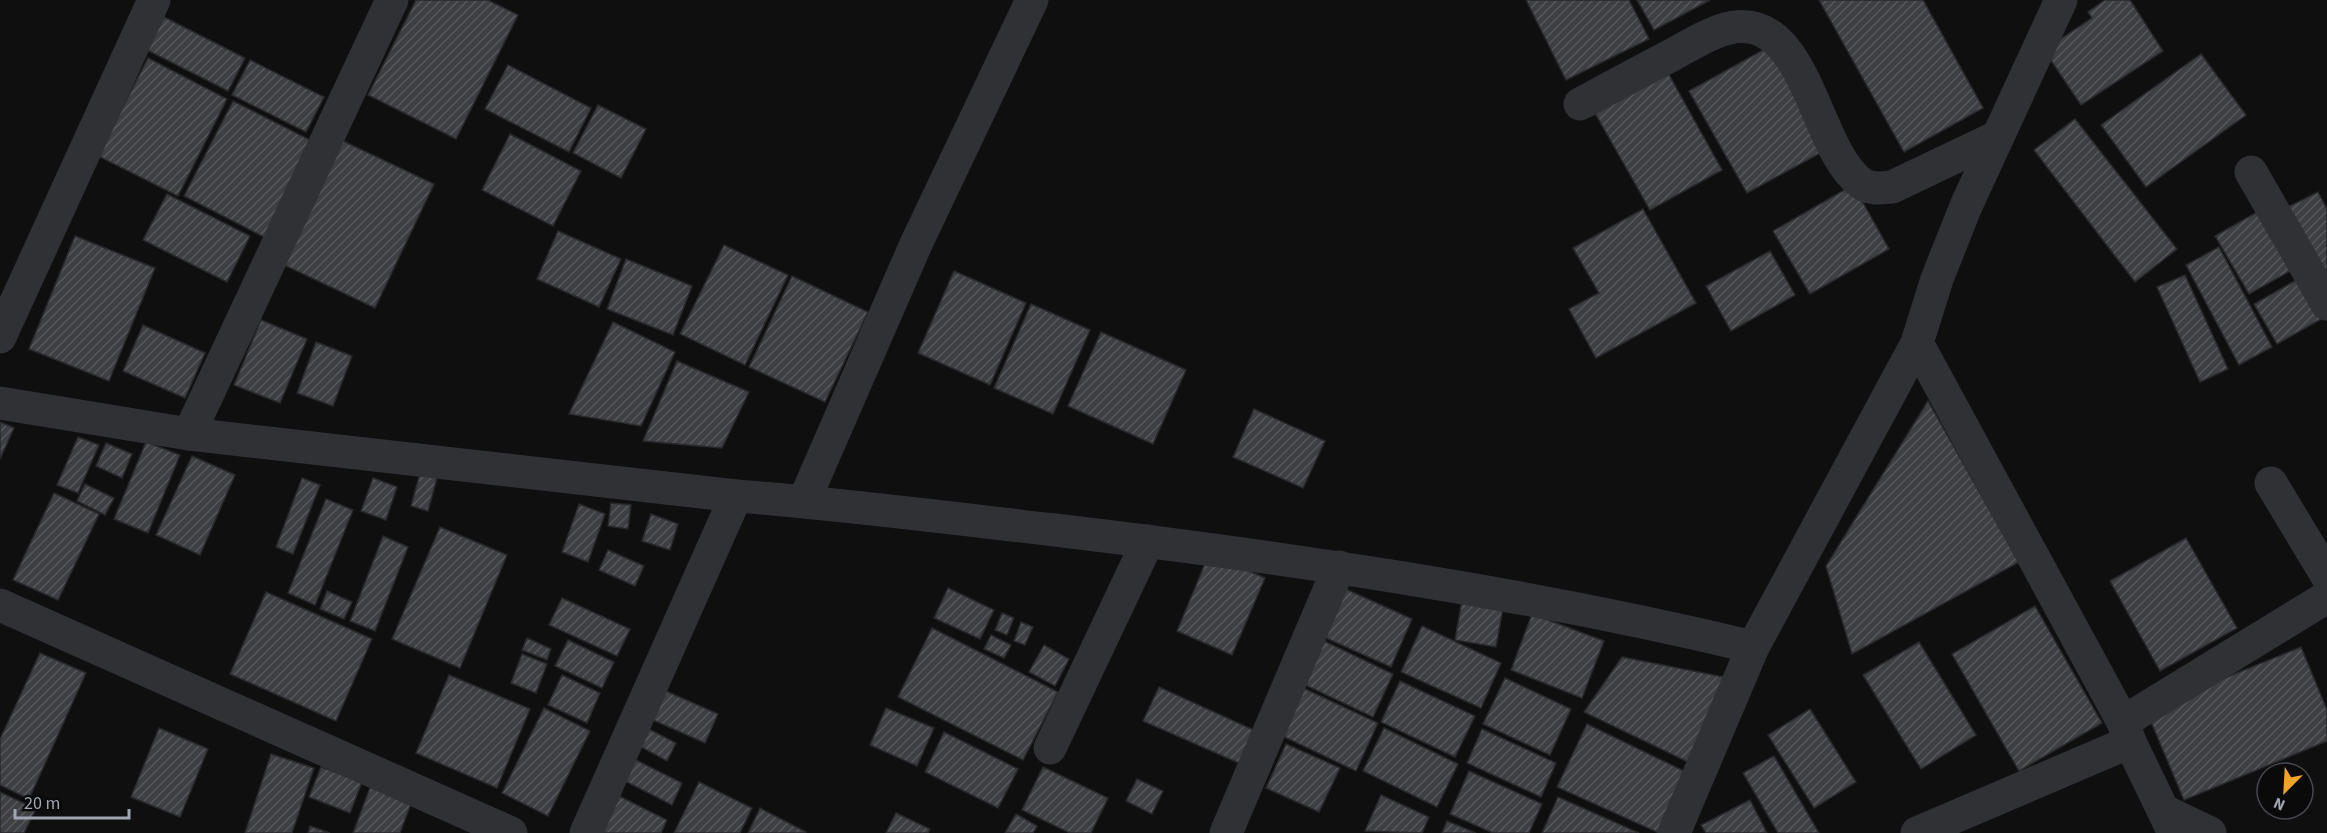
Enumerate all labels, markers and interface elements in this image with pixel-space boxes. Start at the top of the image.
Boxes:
north arrow [2255,761,2315,821]
scale bar [15,782,129,820]
text: 20 m [24,791,60,816]
text: N [2270,792,2289,816]

